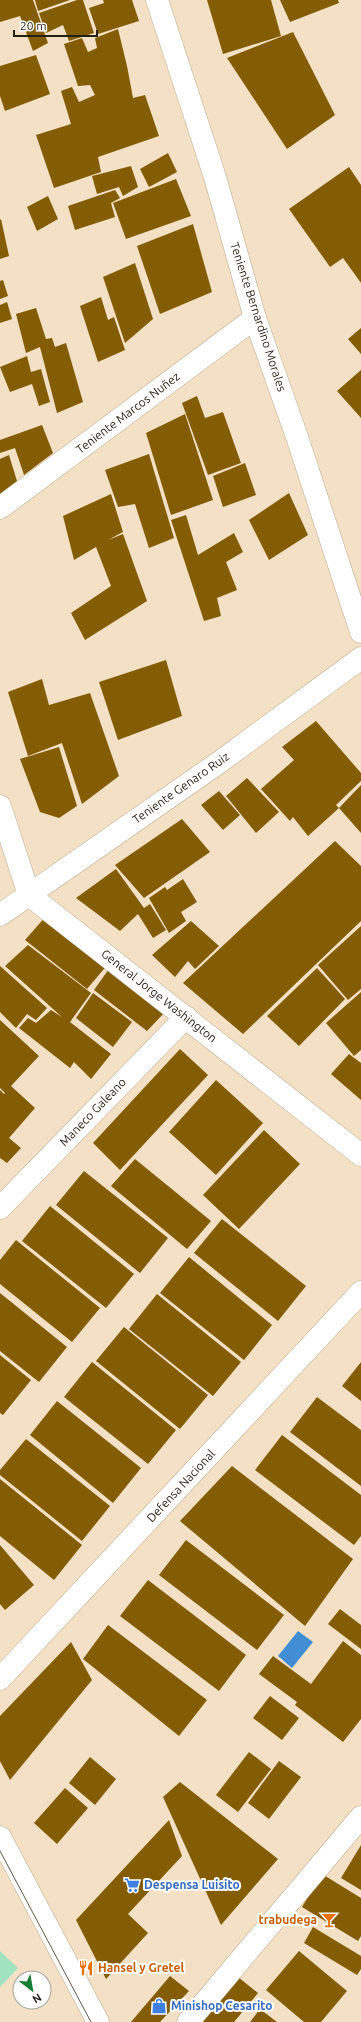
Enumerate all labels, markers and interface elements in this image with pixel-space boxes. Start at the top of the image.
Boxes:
scale bar [14,12,97,38]
text: 20 m [20,19,47,32]
street label: Teniente Bernardino Morales [228,241,289,393]
street label: Teniente Marcos Nuñez [73,369,182,456]
street label: Teniente Genaro Ruiz [130,749,232,826]
street label: General Jorge Washington [99,947,220,1045]
street label: Maneco Galeano [57,1075,128,1148]
street label: Defensa Nacional [144,1447,217,1524]
supermarket icon: Despensa Luisito [123,1876,141,1894]
place label: Despensa Luisito [144,1878,240,1891]
bar icon: trabudega [320,1911,338,1929]
place label: trabudega [259,1913,317,1926]
restaurant icon: Hansel y Gretel [77,1959,95,1977]
place label: Hansel y Gretel [98,1961,184,1974]
north arrow [12,1970,52,2010]
text: N [31,1991,44,2006]
shop icon: Minishop Cesarito [150,1997,168,2015]
place label: Minishop Cesarito [171,1999,272,2012]

